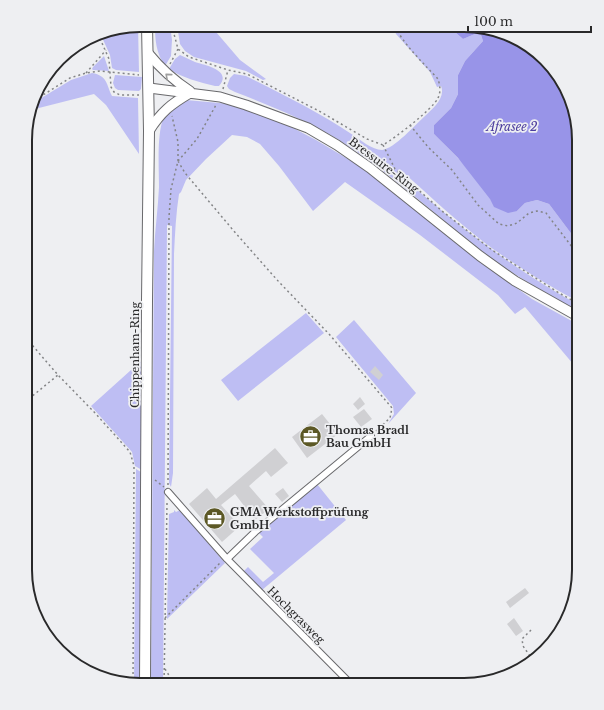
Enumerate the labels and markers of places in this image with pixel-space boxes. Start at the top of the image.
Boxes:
office icon: Thomas Bradl Bau GmbH [298,423,324,449]
place label: Thomas Bradl Bau GmbH [326,423,409,450]
office icon: GMA Werkstoffprüfung GmbH [202,505,228,531]
place label: GMA Werkstoffprüfung GmbH [230,505,369,532]

